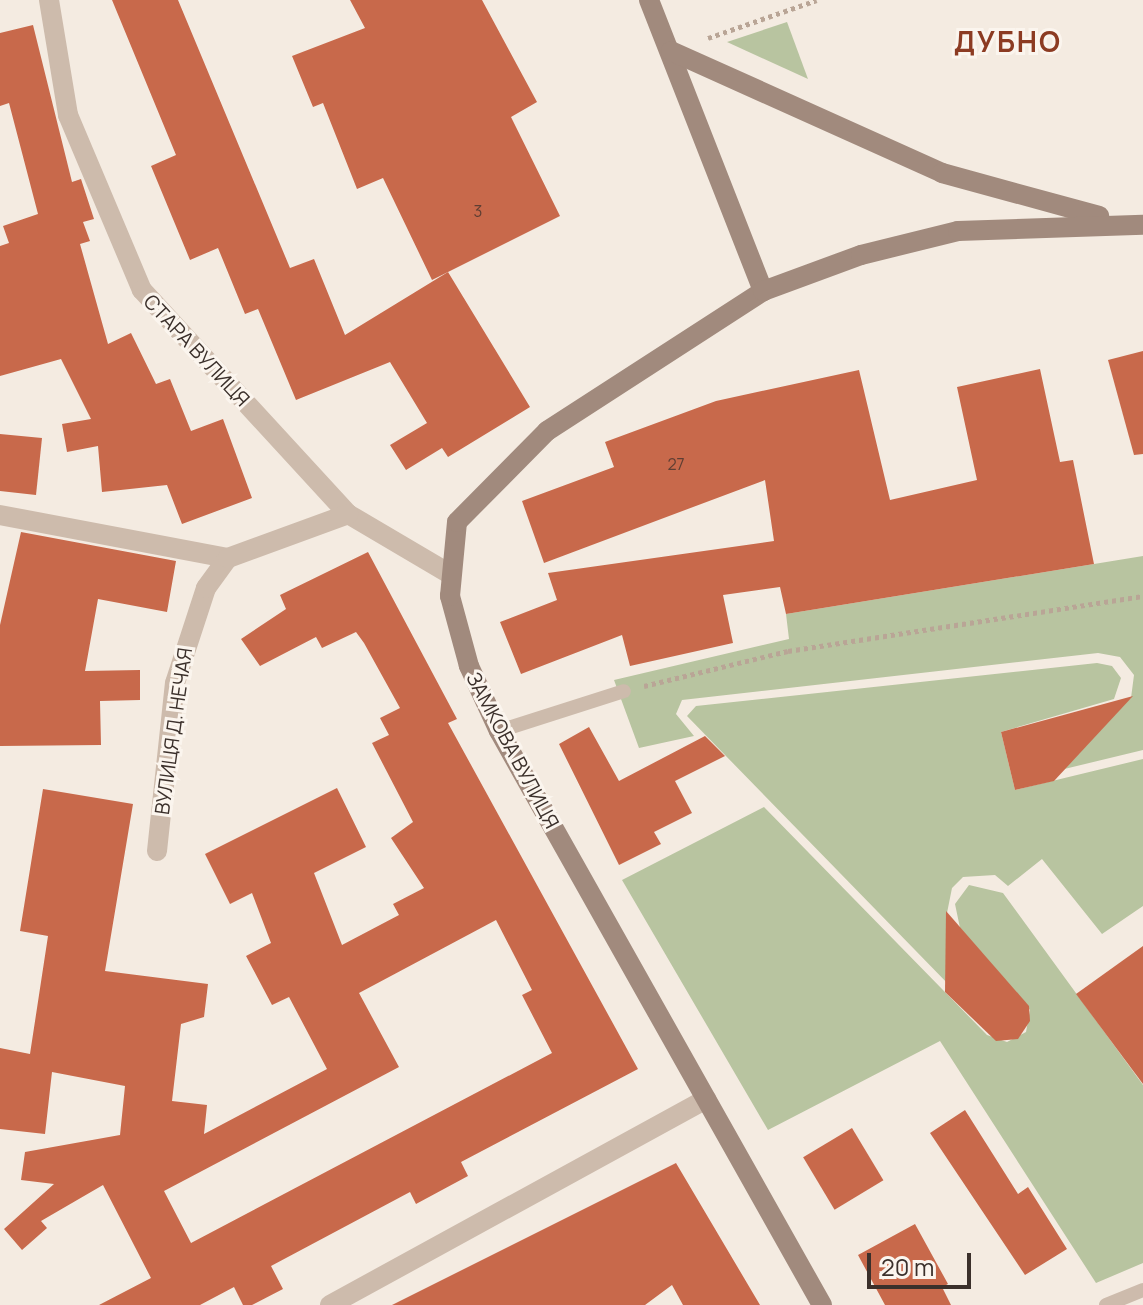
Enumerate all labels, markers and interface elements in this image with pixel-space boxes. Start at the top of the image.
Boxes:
district label: ДУБНО [954,24,1062,58]
house number: 3 [474,201,482,221]
street label: СТАРА ВУЛИЦЯ [139,289,255,411]
house number: 27 [667,454,685,474]
street label: ВУЛИЦЯ Д. НЕЧАЯ [149,646,197,816]
street label: ЗАМКОВА ВУЛИЦЯ [462,668,564,832]
scale bar [871,1237,975,1287]
text: 20 m [881,1250,934,1283]

